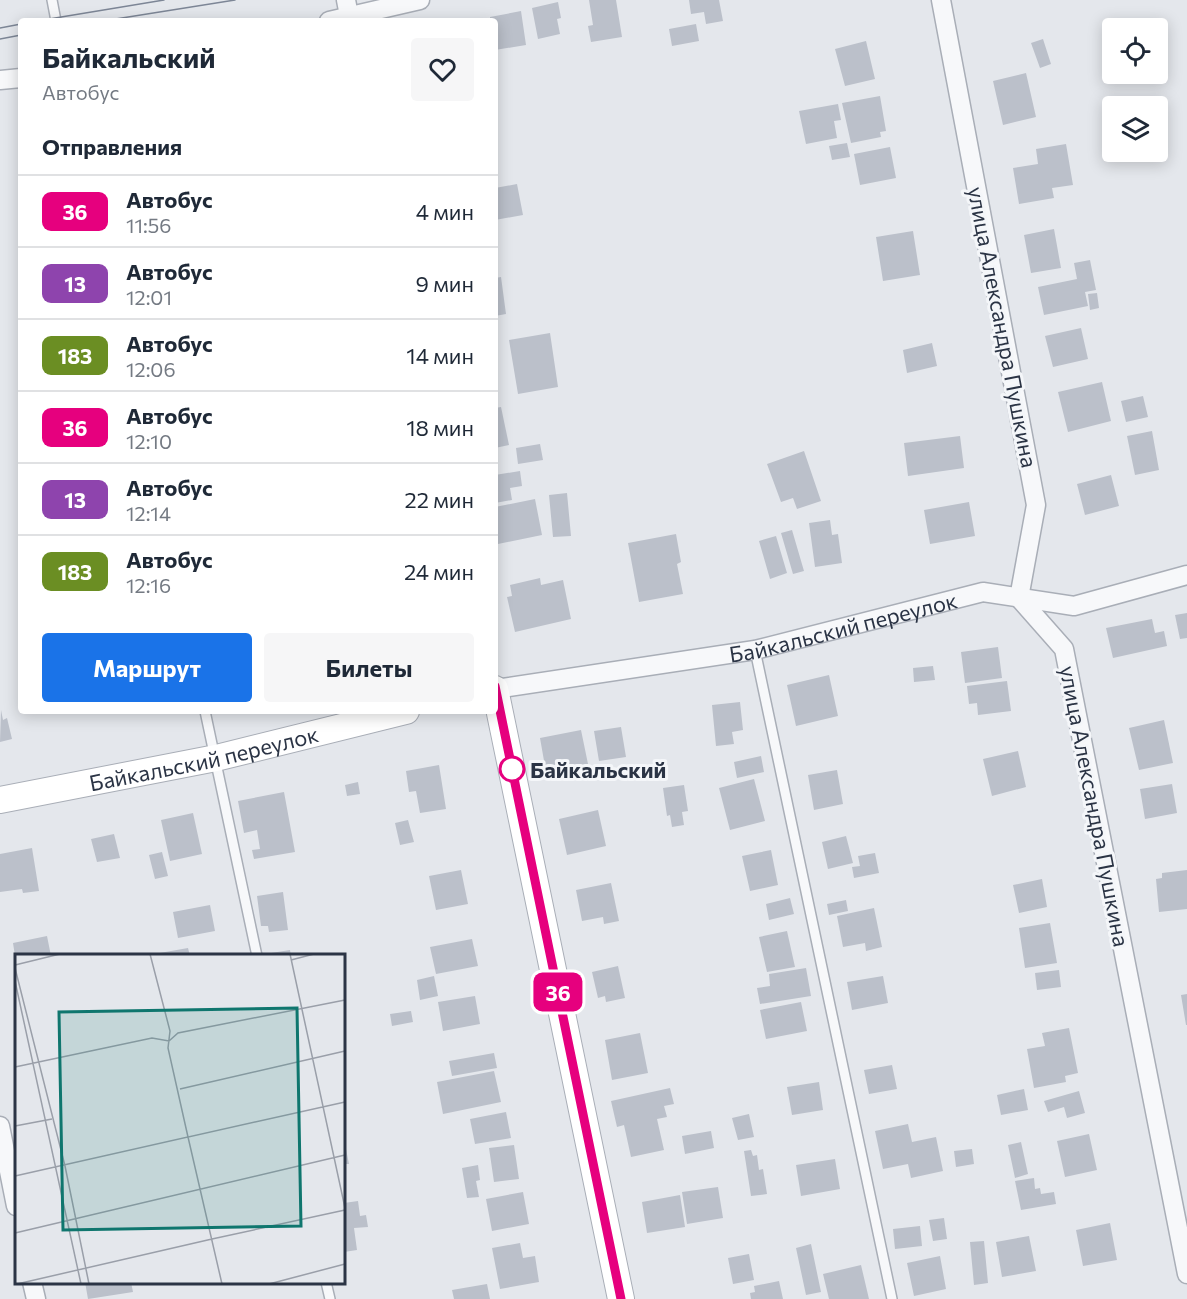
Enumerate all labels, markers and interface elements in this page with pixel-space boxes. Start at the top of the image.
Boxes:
map controls [1102,18,1168,162]
button: locate [1102,18,1168,84]
button: heart [411,38,474,101]
text: Байкальский [42,40,216,74]
text: Автобус [42,80,119,104]
button: layers [1102,96,1168,162]
text: Отправления [42,133,182,160]
street label: улица Александра Пушкина [962,184,1044,470]
text: Автобус [126,186,213,213]
text: 4 мин [416,198,474,225]
text: 36 [62,199,88,224]
text: 11:56 [126,213,171,237]
text: Автобус [126,258,213,285]
text: 9 мин [416,270,474,297]
text: 13 [64,271,86,296]
text: 12:01 [126,285,172,309]
text: Автобус [126,330,213,357]
text: 14 мин [406,342,474,369]
text: 183 [58,343,92,368]
text: 12:06 [126,357,176,381]
text: Автобус [126,402,213,429]
text: 18 мин [406,414,474,441]
text: 36 [62,415,88,440]
text: 12:10 [126,429,172,453]
text: Автобус [126,474,213,501]
text: 22 мин [405,486,474,513]
text: 13 [64,487,86,512]
text: 12:14 [126,501,171,525]
text: Автобус [126,546,213,573]
text: 24 мин [404,558,474,585]
text: 183 [58,559,92,584]
text: 12:16 [126,573,171,597]
street label: Байкальский переулок [727,586,960,667]
button: Маршрут [42,633,252,702]
button: Билеты [264,633,474,702]
street label: улица Александра Пушкина [1054,663,1136,949]
street label: Байкальский переулок [87,720,321,796]
marker: Байкальский [499,756,525,782]
place label: Байкальский [530,756,666,783]
inset map [15,954,345,1284]
line badge: 36 [531,972,585,1012]
text: 36 [545,980,571,1005]

